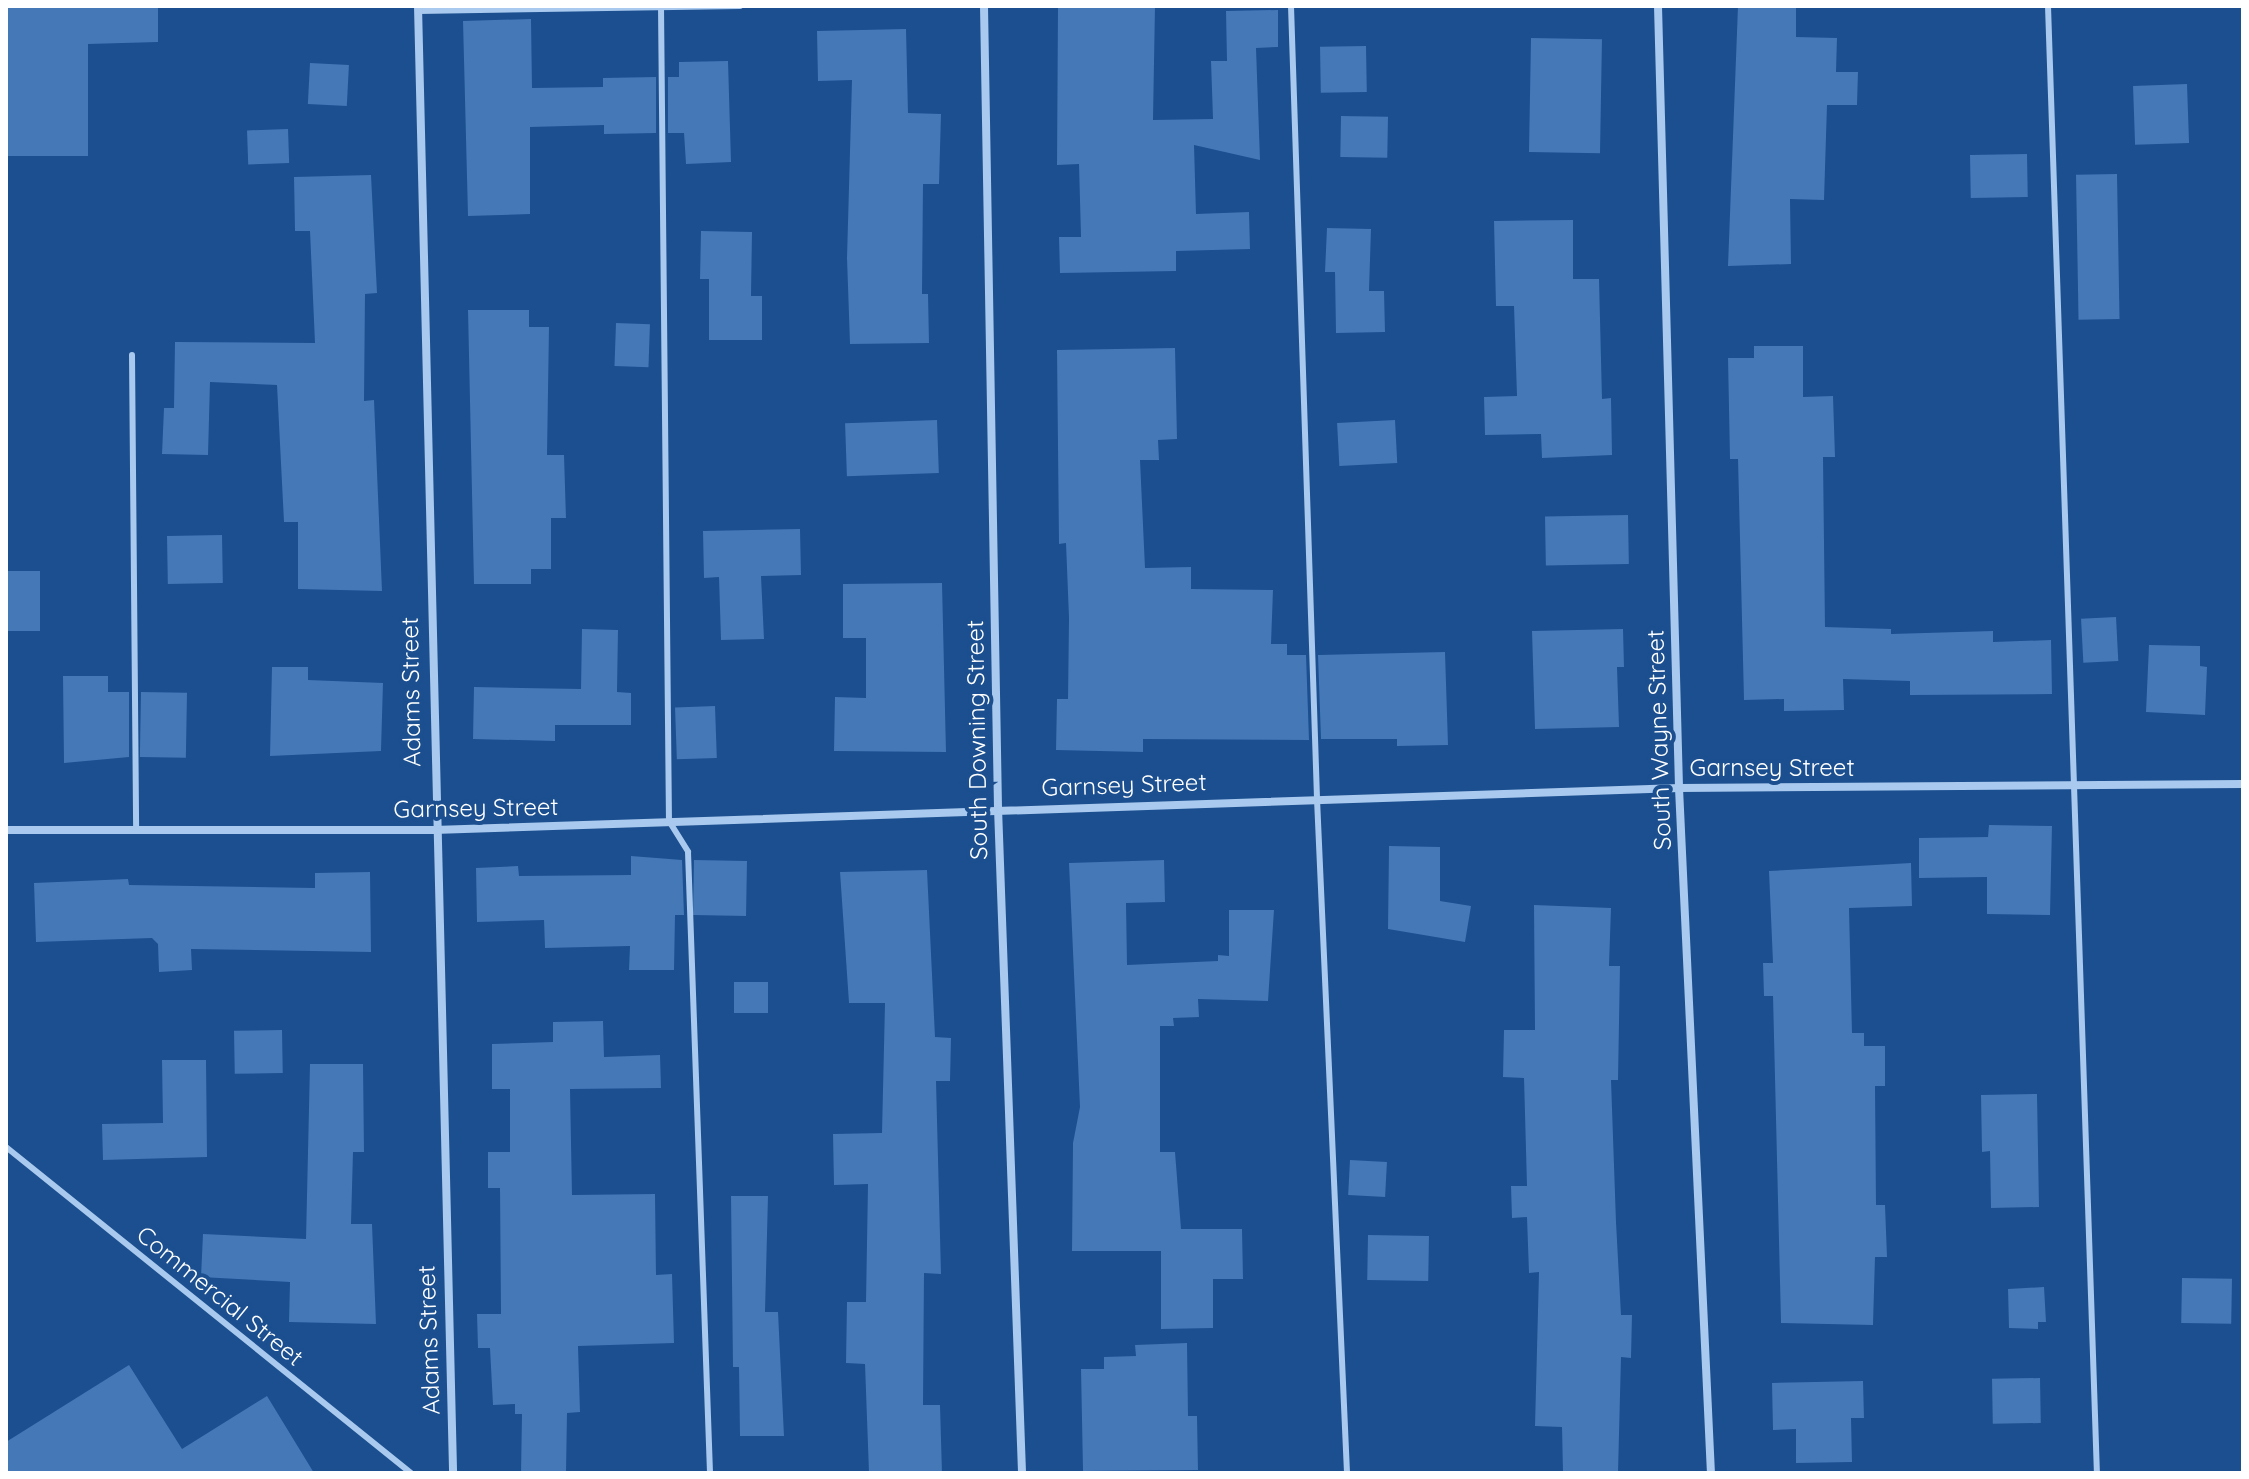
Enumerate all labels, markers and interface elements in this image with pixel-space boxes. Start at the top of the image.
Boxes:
street label: Adams Street [395,617,427,767]
street label: South Downing Street [961,620,993,860]
street label: South Wayne Street [1641,629,1677,851]
street label: Garnsey Street [1689,754,1855,782]
street label: Garnsey Street [1041,768,1207,802]
street label: Garnsey Street [393,792,559,824]
street label: Commercial Street [131,1220,309,1372]
street label: Adams Street [412,1265,446,1415]

